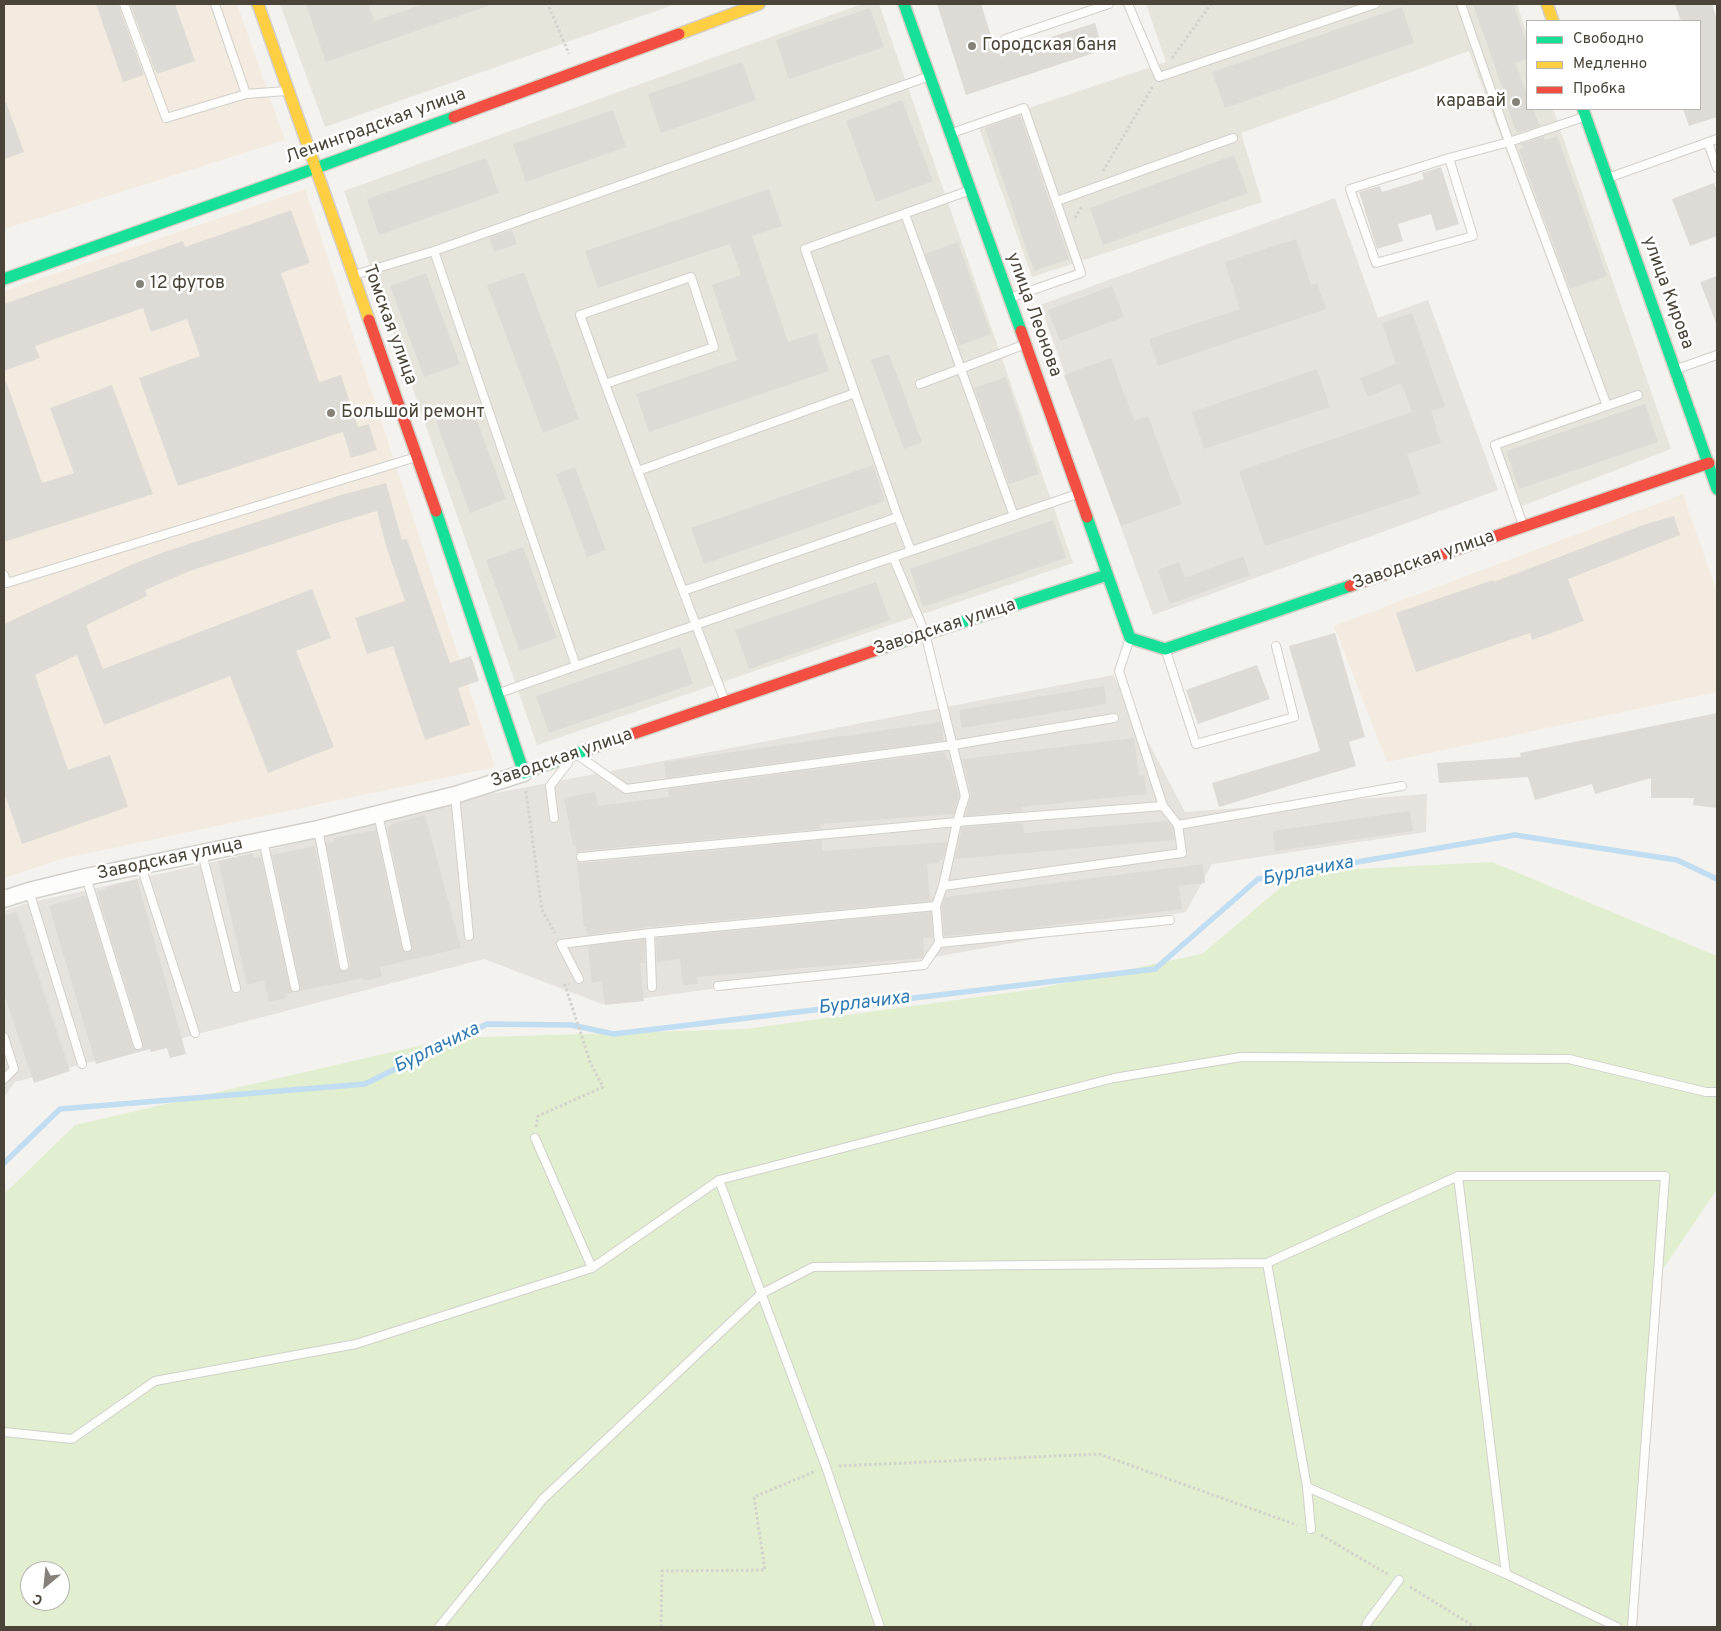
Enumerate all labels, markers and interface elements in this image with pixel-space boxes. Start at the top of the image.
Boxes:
legend [1526,20,1701,110]
text: Свободно [1573,30,1644,49]
place label: Городская баня [982,35,1117,57]
marker: Городская баня [966,40,978,52]
text: Медленно [1573,55,1647,74]
text: Пробка [1573,80,1625,99]
street label: Ленинградская улица [283,84,469,170]
place label: каравай [1436,91,1506,113]
marker: каравай [1510,96,1522,108]
street label: улица Кирова [1637,234,1697,352]
street label: улица Леонова [1001,250,1065,380]
street label: Томская улица [357,262,421,388]
place label: 12 футов [150,273,225,295]
marker: 12 футов [134,278,146,290]
place label: Большой ремонт [341,402,485,424]
marker: Большой ремонт [325,407,337,419]
street label: Заводская улица [1350,527,1498,595]
street label: Заводская улица [871,595,1019,661]
street label: Заводская улица [488,725,636,793]
street label: Заводская улица [95,834,245,886]
water label: Бурлачиха [1261,852,1355,892]
water label: Бурлачиха [817,987,911,1021]
water label: Бурлачиха [391,1019,483,1079]
north arrow [20,1561,70,1611]
text: С [30,1589,46,1608]

